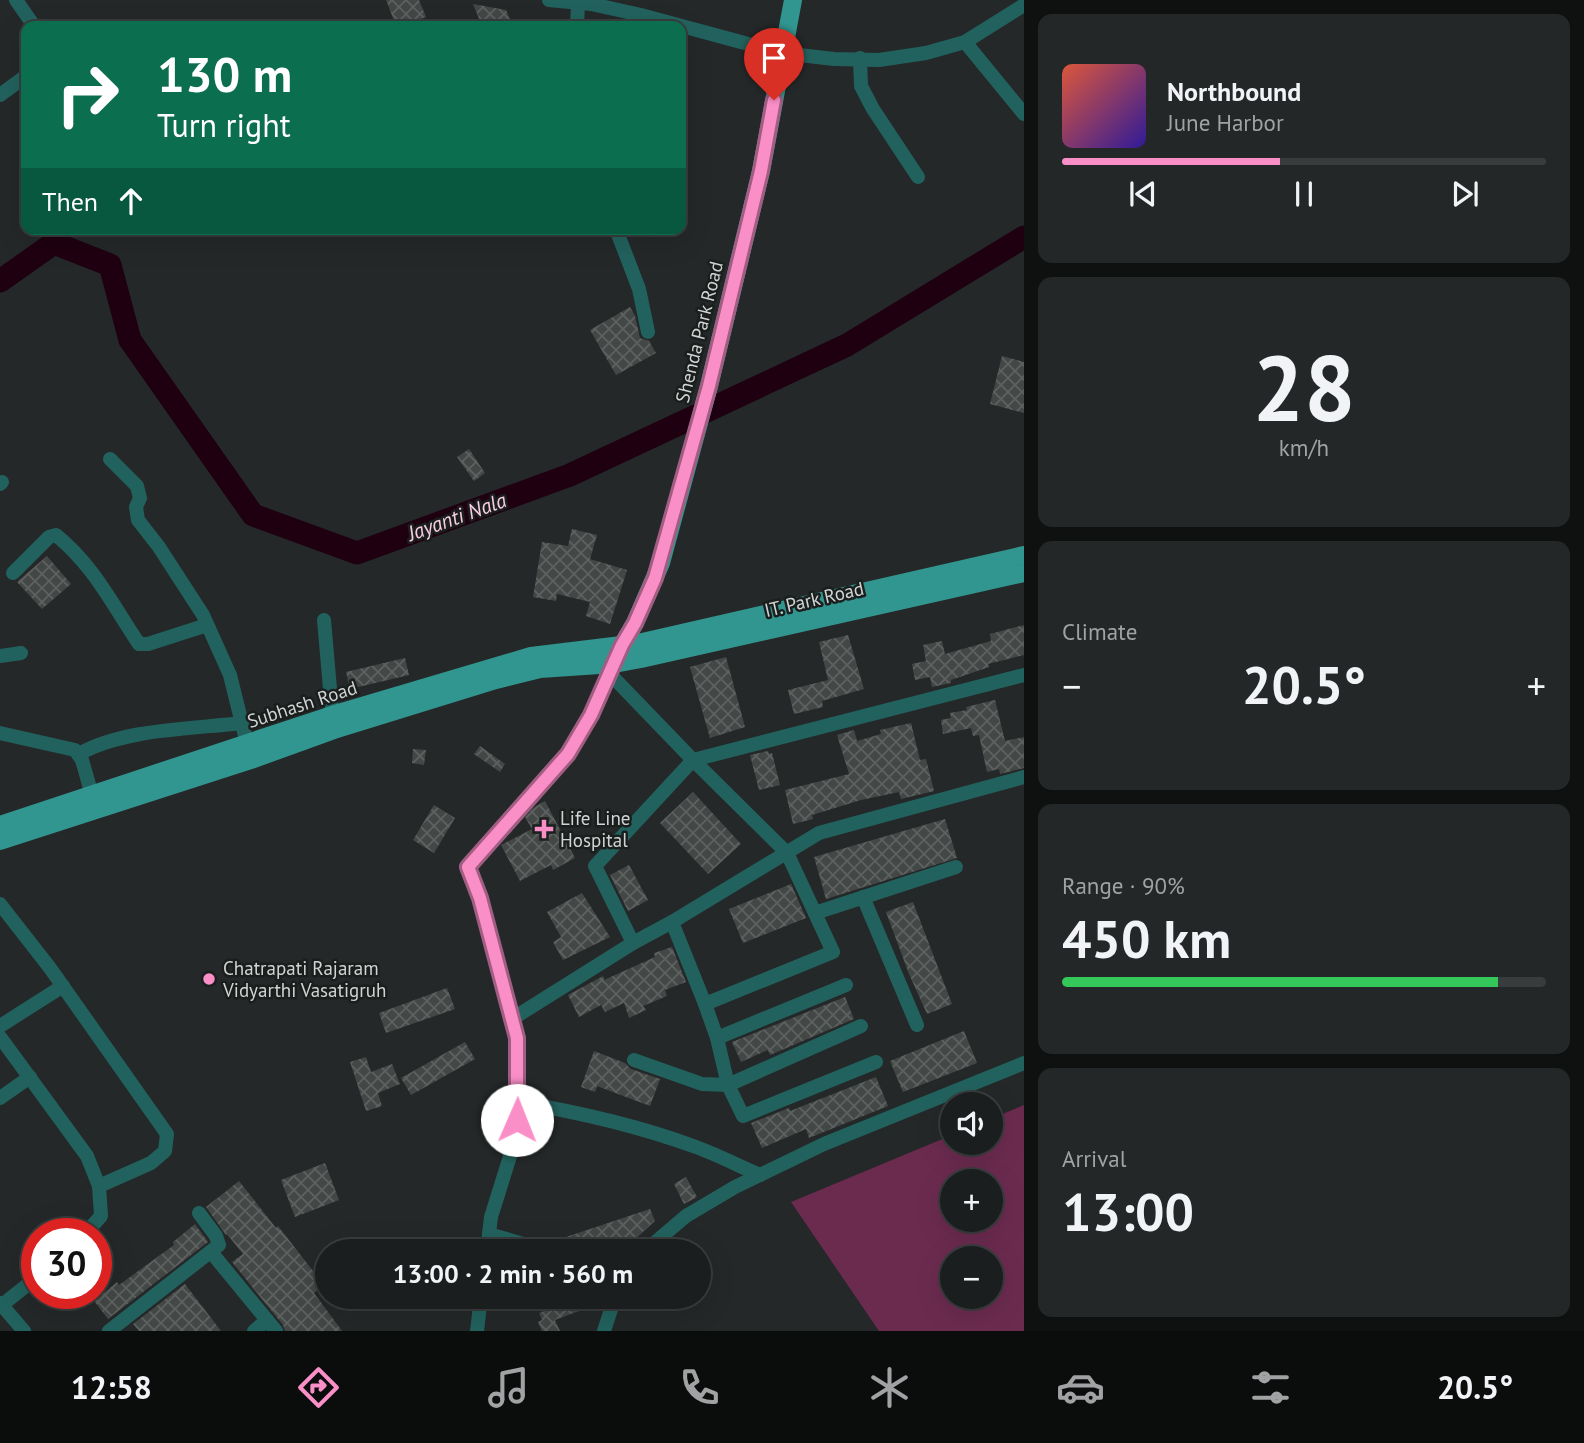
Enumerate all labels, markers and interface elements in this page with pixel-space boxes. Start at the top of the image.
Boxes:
pin [744,28,804,100]
icon: arrive [755,39,793,77]
text: 130 m [157,42,292,106]
icon: right [42,49,133,140]
text: Northbound [1167,75,1301,108]
text: Turn right [157,104,291,146]
text: June Harbor [1167,108,1284,137]
icon: previous [1124,175,1162,213]
icon: pause [1285,175,1323,213]
icon: next [1446,175,1484,213]
icon: ahead [112,182,150,220]
text: Then [42,185,98,218]
street label: Shenda Park Road [670,259,728,405]
text: 28 [1252,328,1356,446]
text: km/h [1279,433,1329,462]
water label: Jayanti Nala [402,486,511,548]
street label: IT. Park Road [762,576,866,622]
text: Climate [1062,617,1137,646]
text: 20.5° [1242,651,1366,718]
text: − [1062,661,1081,710]
text: + [1527,661,1546,710]
street label: Subhash Road [244,675,360,733]
place label: Life Line Hospital [560,806,630,852]
marker: Life Line Hospital [534,819,554,839]
text: Range · 90% [1062,871,1185,900]
text: 450 km [1062,905,1231,972]
place label: Chatrapati Rajaram Vidyarthi Vasatigruh [222,956,386,1002]
marker: Chatrapati Rajaram Vidyarthi Vasatigruh [201,971,217,987]
position arrow [480,1083,554,1157]
map controls [940,1092,1003,1309]
button: sound [940,1092,1003,1155]
text: Arrival [1062,1144,1126,1173]
button: + [940,1169,1003,1232]
text: 13:00 [1062,1178,1194,1245]
speed limit sign: 30 [21,1218,112,1309]
button: − [940,1246,1003,1309]
text: 13:00 · 2 min · 560 m [393,1257,633,1290]
icon: directions [294,1363,343,1412]
icon: music [484,1363,533,1412]
icon: phone [675,1363,724,1412]
icon: climate [865,1363,914,1412]
icon: car [1056,1363,1105,1412]
icon: filters [1246,1363,1295,1412]
text: 12:58 [71,1366,152,1408]
text: 20.5° [1437,1366,1513,1408]

